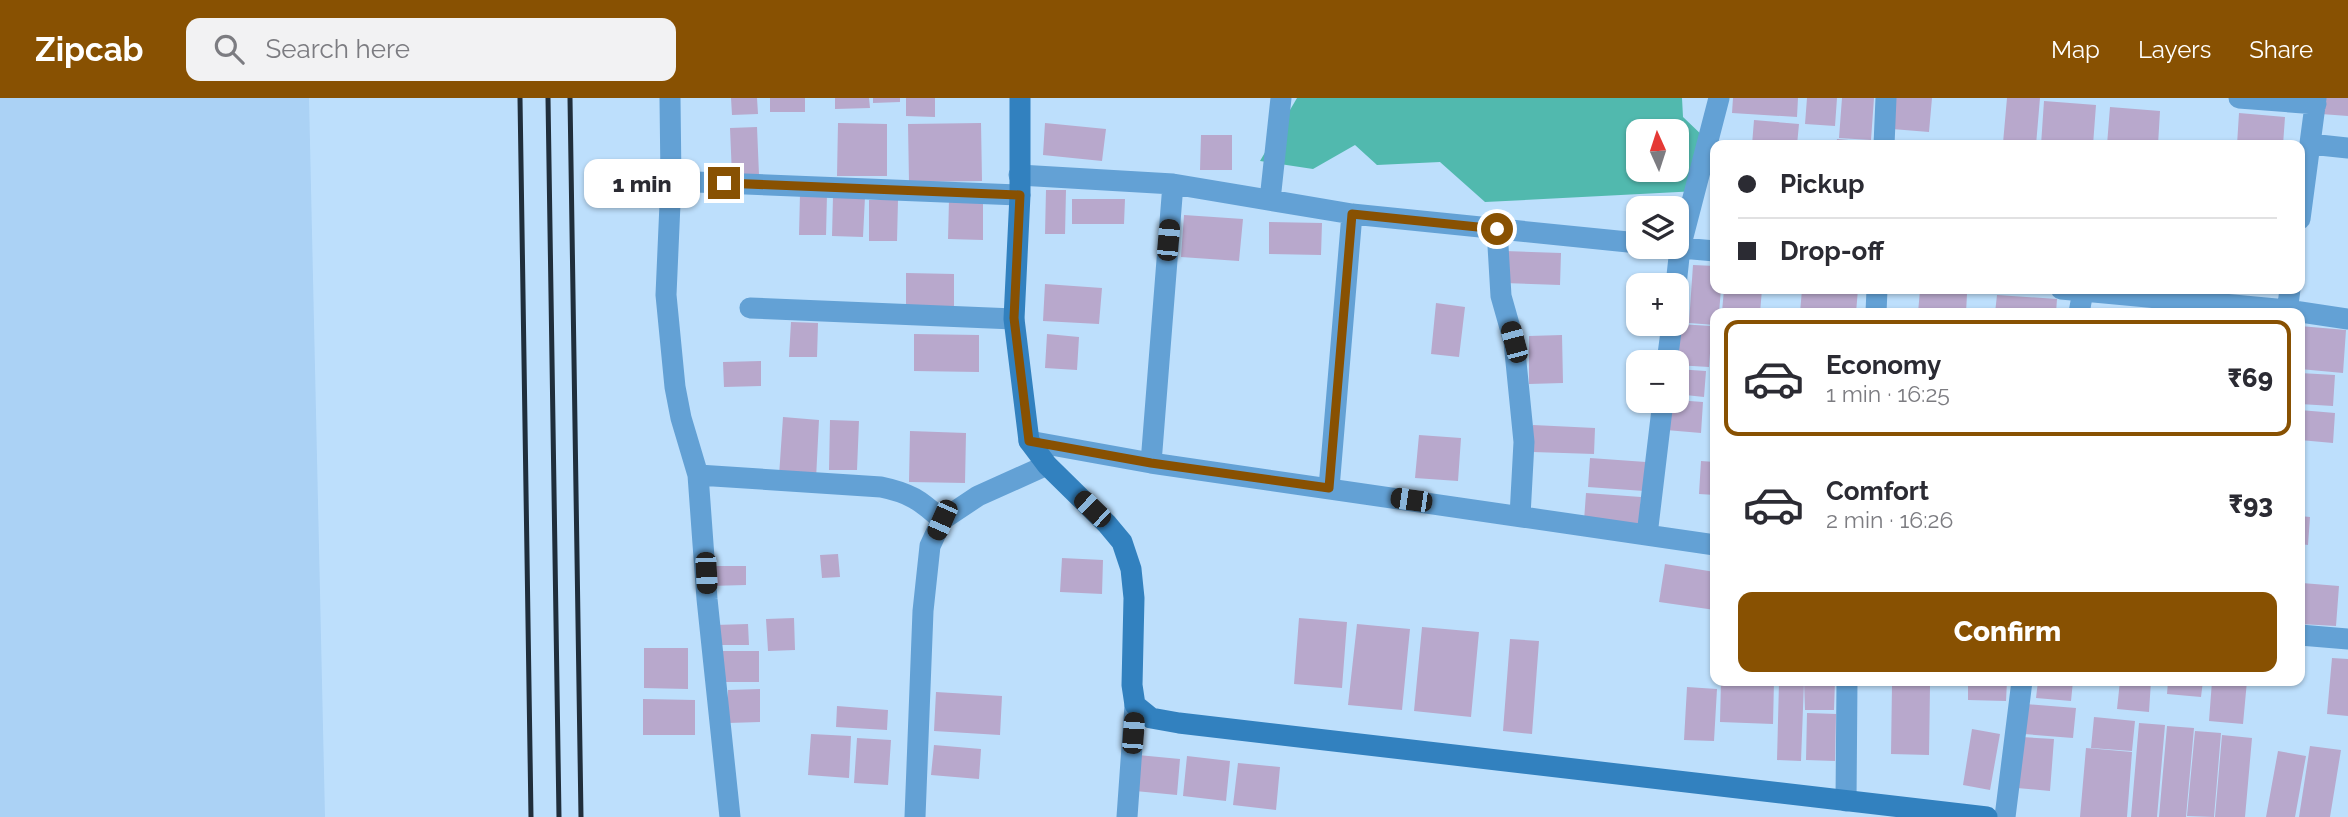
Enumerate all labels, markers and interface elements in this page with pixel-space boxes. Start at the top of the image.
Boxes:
search box [186,18,676,81]
text: Zipcab [35,30,144,69]
icon: search [210,30,248,68]
text: Search here [266,34,410,64]
text: Map [2051,35,2100,64]
text: Layers [2138,35,2211,64]
text: Share [2249,35,2313,64]
north arrow [1626,119,1689,182]
map controls [1626,119,1689,413]
callout: 1 min [584,158,700,208]
route end [708,167,740,199]
text: Pickup [1780,169,1865,199]
text: 1 min [612,170,672,197]
button: layers [1626,196,1689,259]
route start [1481,213,1513,245]
car [1156,218,1181,262]
text: Drop-off [1780,236,1884,266]
button: + [1626,273,1689,336]
car [1499,319,1530,365]
icon: car [1742,347,1805,410]
button: − [1626,350,1689,413]
text: Economy [1826,350,1941,380]
text: ₹69 [2227,363,2273,393]
text: 1 min · 16:25 [1826,380,1950,407]
icon: car [1742,473,1805,536]
text: Comfort [1826,476,1929,506]
car [1070,487,1115,531]
car [1389,487,1434,513]
text: ₹93 [2228,489,2273,519]
car [924,497,961,543]
text: 2 min · 16:26 [1826,506,1953,533]
car [695,551,718,595]
button: Confirm [1738,592,2277,672]
car [1122,711,1145,755]

